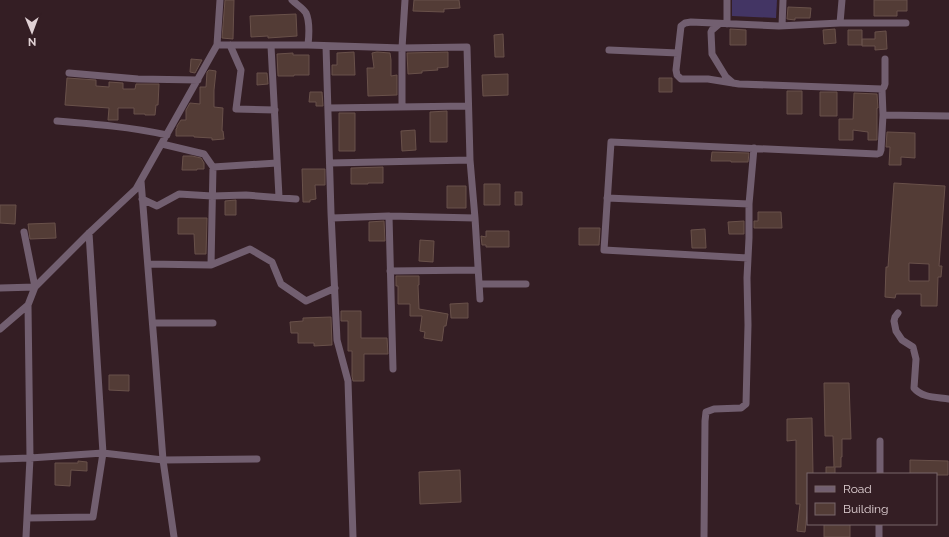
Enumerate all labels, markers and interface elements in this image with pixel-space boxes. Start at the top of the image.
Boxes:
north arrow [12,12,52,52]
text: N [28,35,36,48]
legend [807,473,937,525]
text: Road [843,482,872,496]
text: Building [843,502,889,516]

